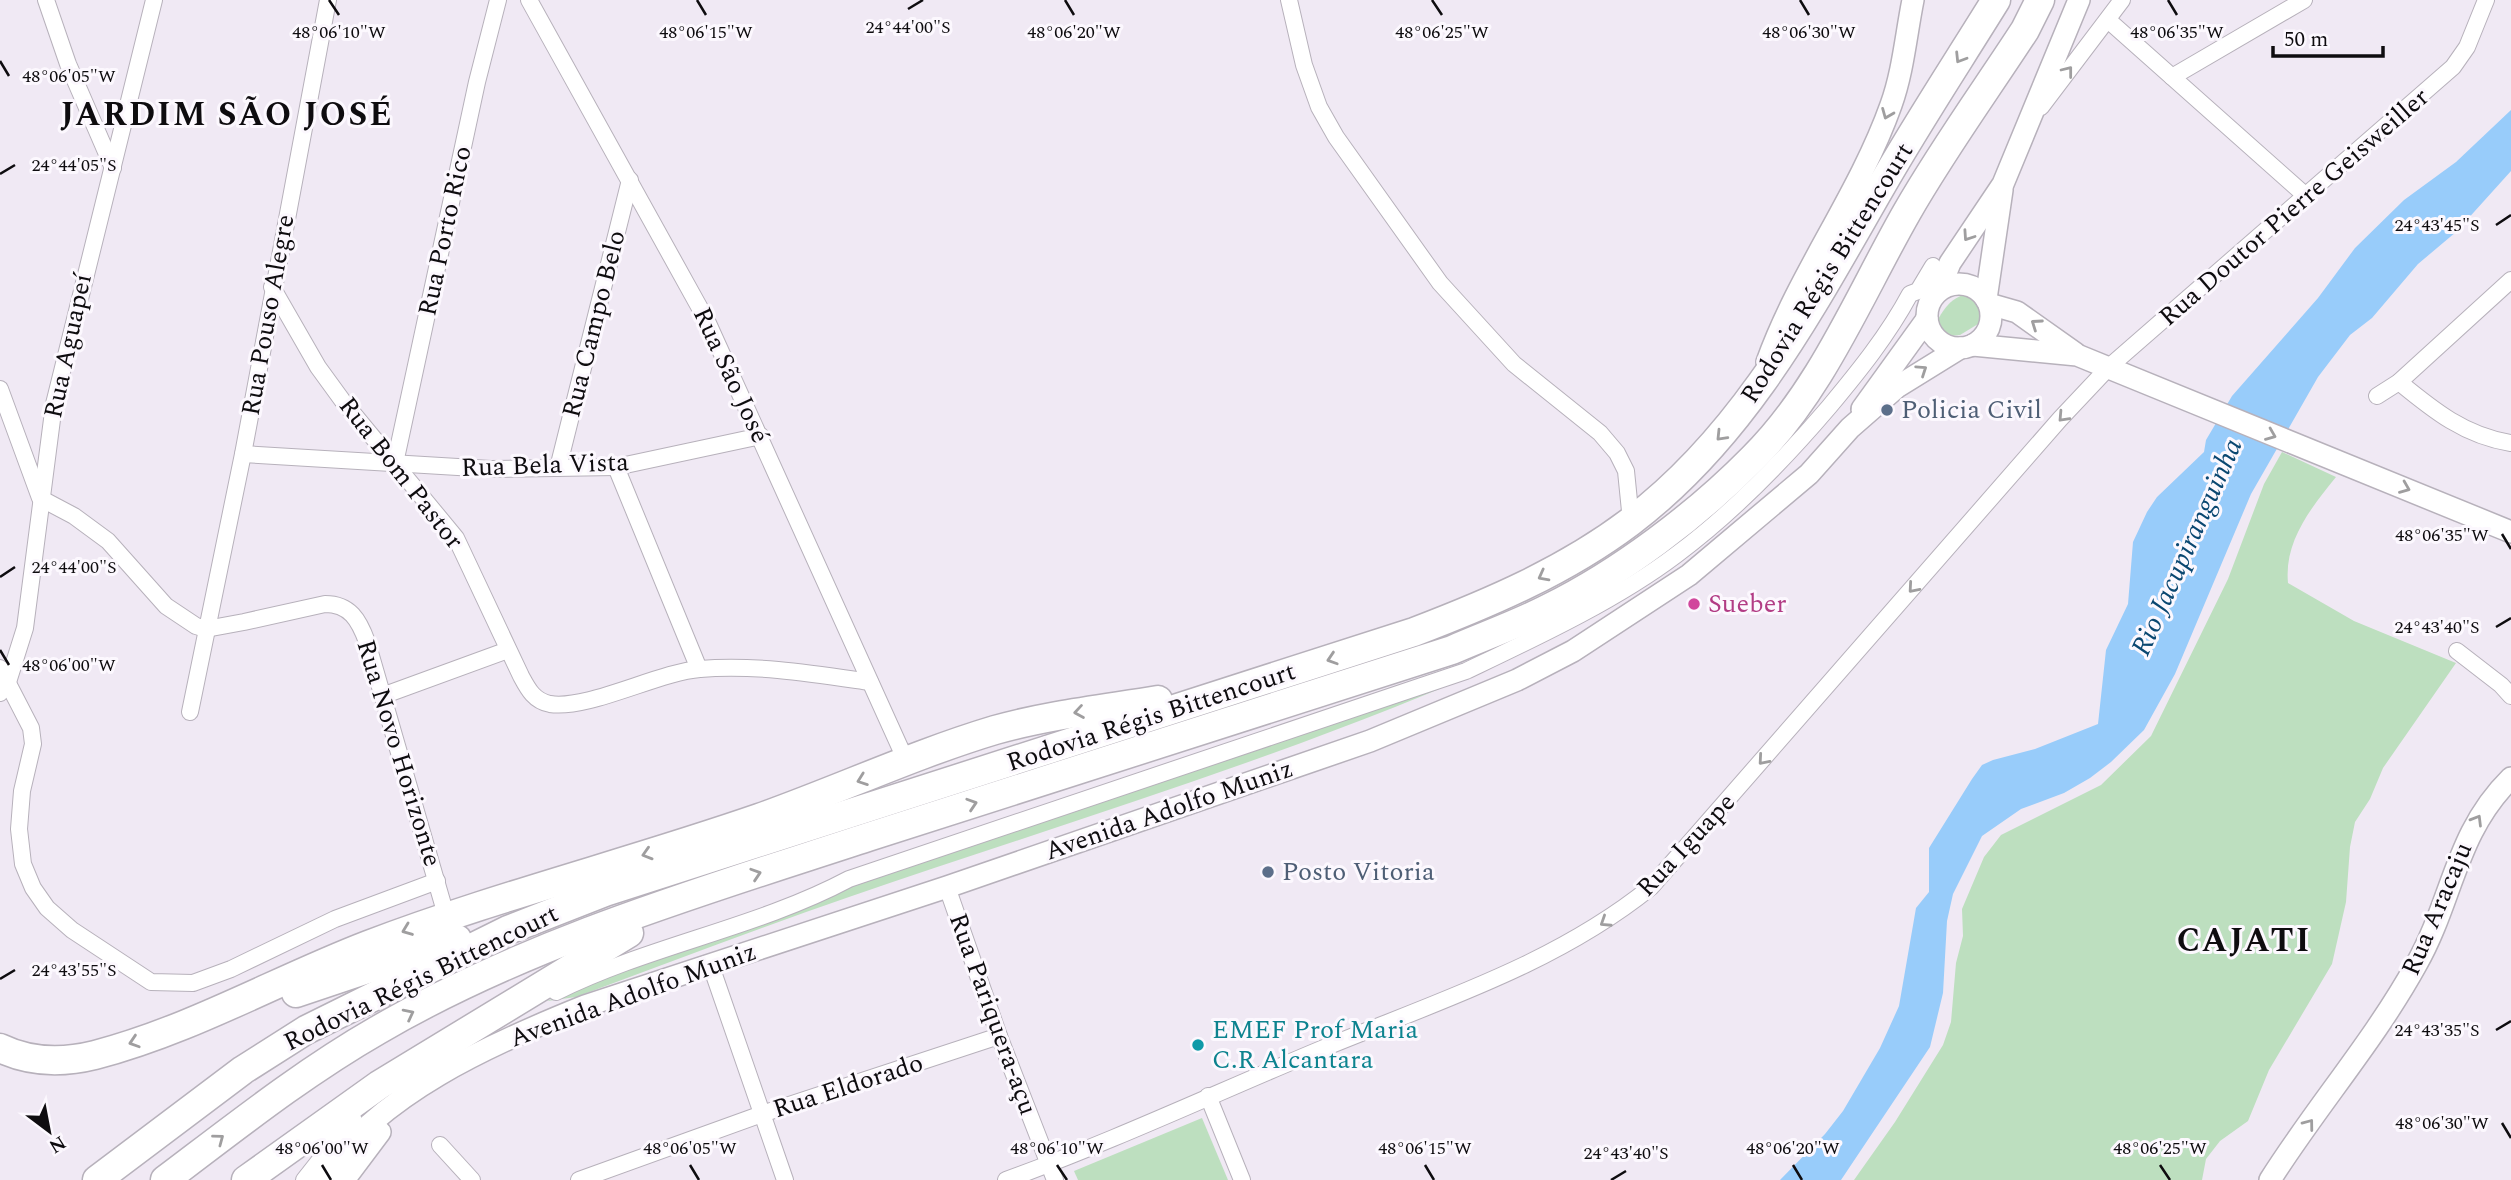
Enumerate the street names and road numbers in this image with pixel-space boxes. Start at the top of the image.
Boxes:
street label: Rua Doutor Pierre Geisweiller [2150,78,2438,336]
street label: Rodovia Régis Bittencourt [1730,135,1924,411]
street label: Rua Porto Rico [407,142,483,320]
street label: Rua Pouso Alegre [231,211,305,419]
street label: Rua Campo Belo [551,226,637,422]
street label: Rua Aguapeí [33,268,103,422]
street label: Rua São José [682,300,780,450]
street label: Rua Bom Pastor [328,388,474,558]
street label: Rua Bela Vista [460,442,630,488]
street label: Rua Novo Horizonte [345,634,453,872]
street label: Rodovia Régis Bittencourt [1001,651,1301,783]
street label: Avenida Adolfo Muniz [1039,749,1299,871]
street label: Rua Iguape [1627,784,1745,906]
street label: Rua Aracaju [2391,836,2483,982]
street label: Rodovia Régis Bittencourt [277,894,565,1062]
street label: Rua Pariquera-açu [938,907,1048,1121]
street label: Avenida Adolfo Muniz [504,932,762,1058]
street label: Rua Eldorado [768,1043,928,1129]

